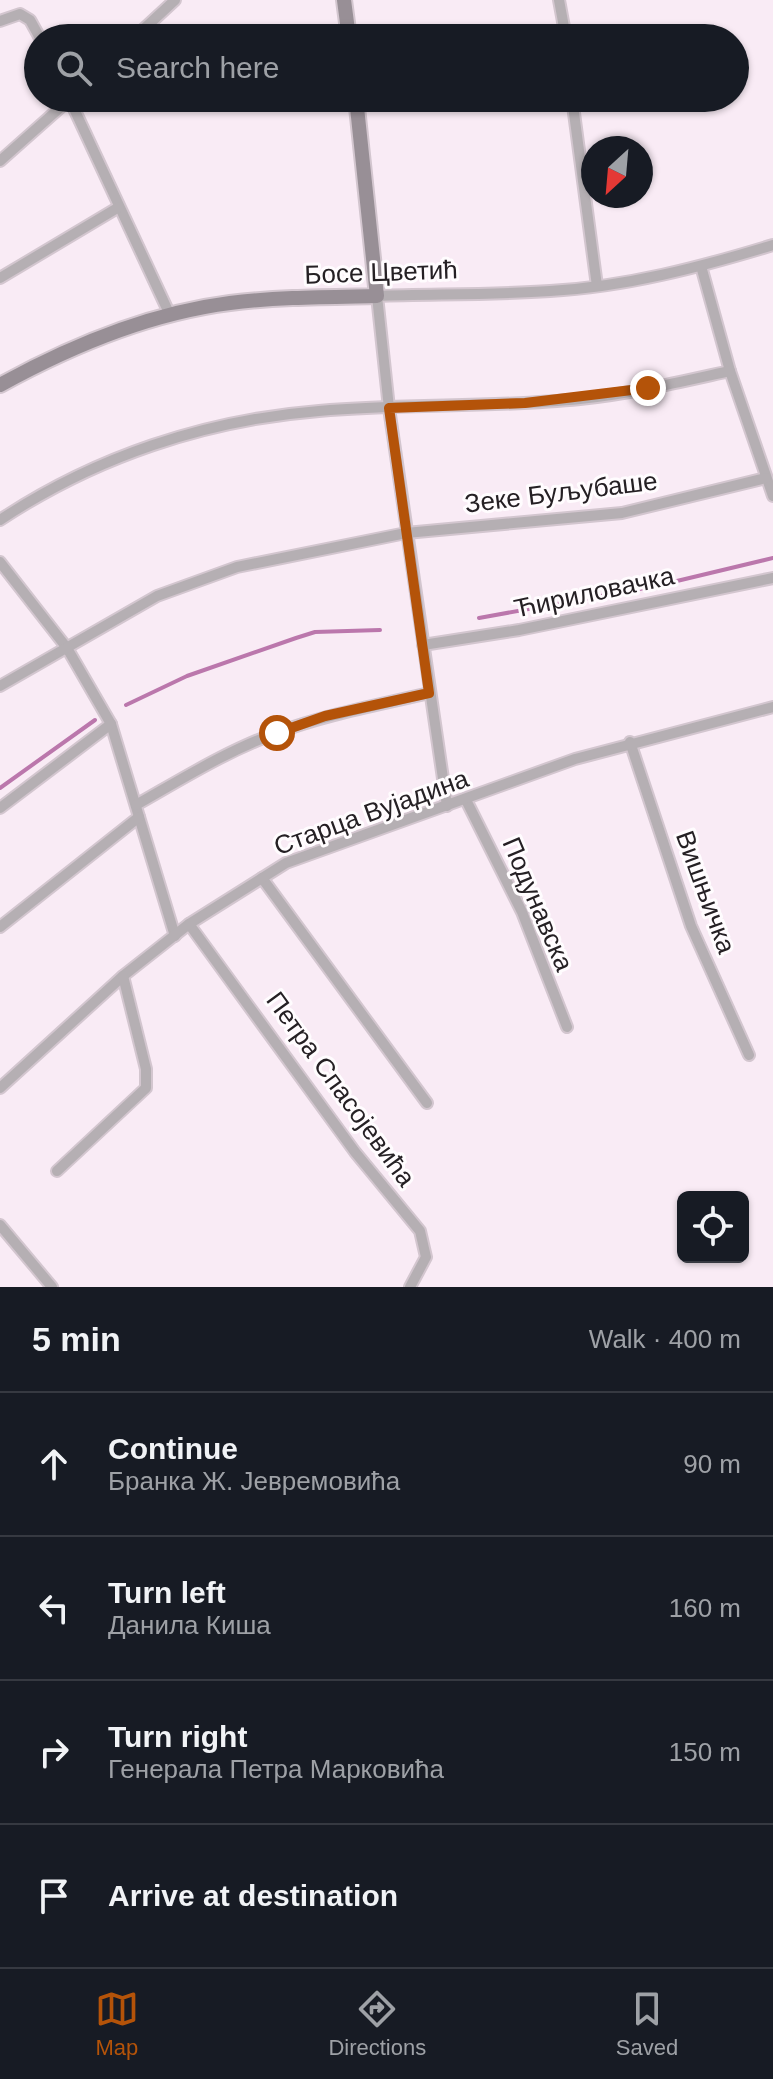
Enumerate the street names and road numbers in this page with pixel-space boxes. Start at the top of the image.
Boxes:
street label: Босе Цветић [304,254,458,290]
street label: Зеке Буљубаше [463,465,659,519]
street label: Ћириловачка [511,560,677,624]
street label: Старца Вујадина [270,763,473,861]
street label: Вишњичка [670,827,742,958]
street label: Подунавска [496,833,580,976]
street label: Петра Спасојевића [260,986,422,1192]

